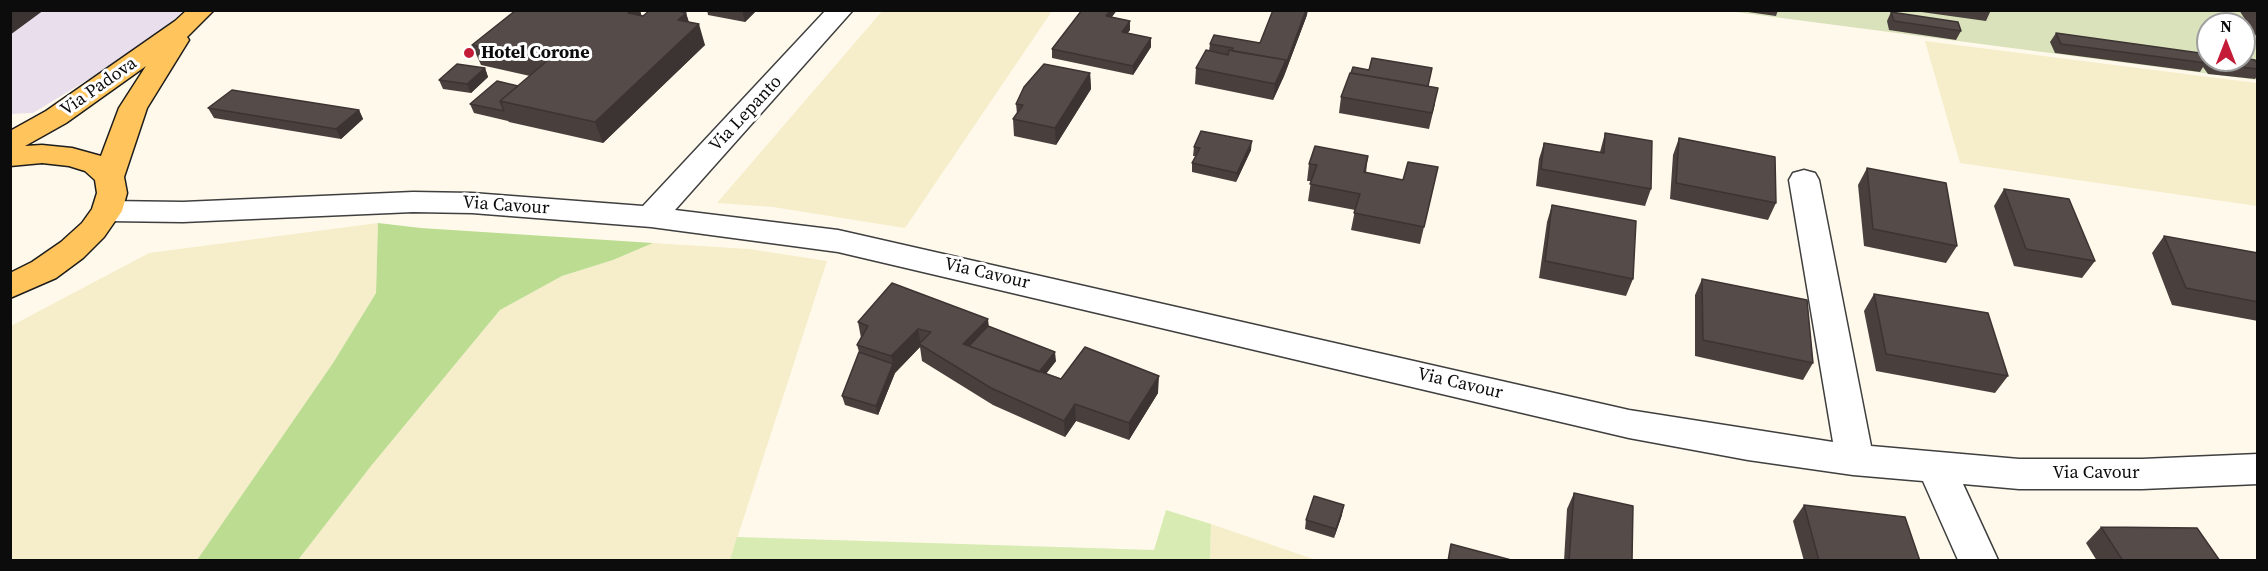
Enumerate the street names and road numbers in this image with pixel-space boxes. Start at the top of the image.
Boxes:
street label: Via Padova [57,53,141,121]
street label: Via Lepanto [705,71,787,157]
street label: Via Cavour [462,192,550,220]
street label: Via Cavour [942,254,1032,294]
street label: Via Cavour [1415,364,1505,404]
street label: Via Cavour [2052,462,2140,484]

